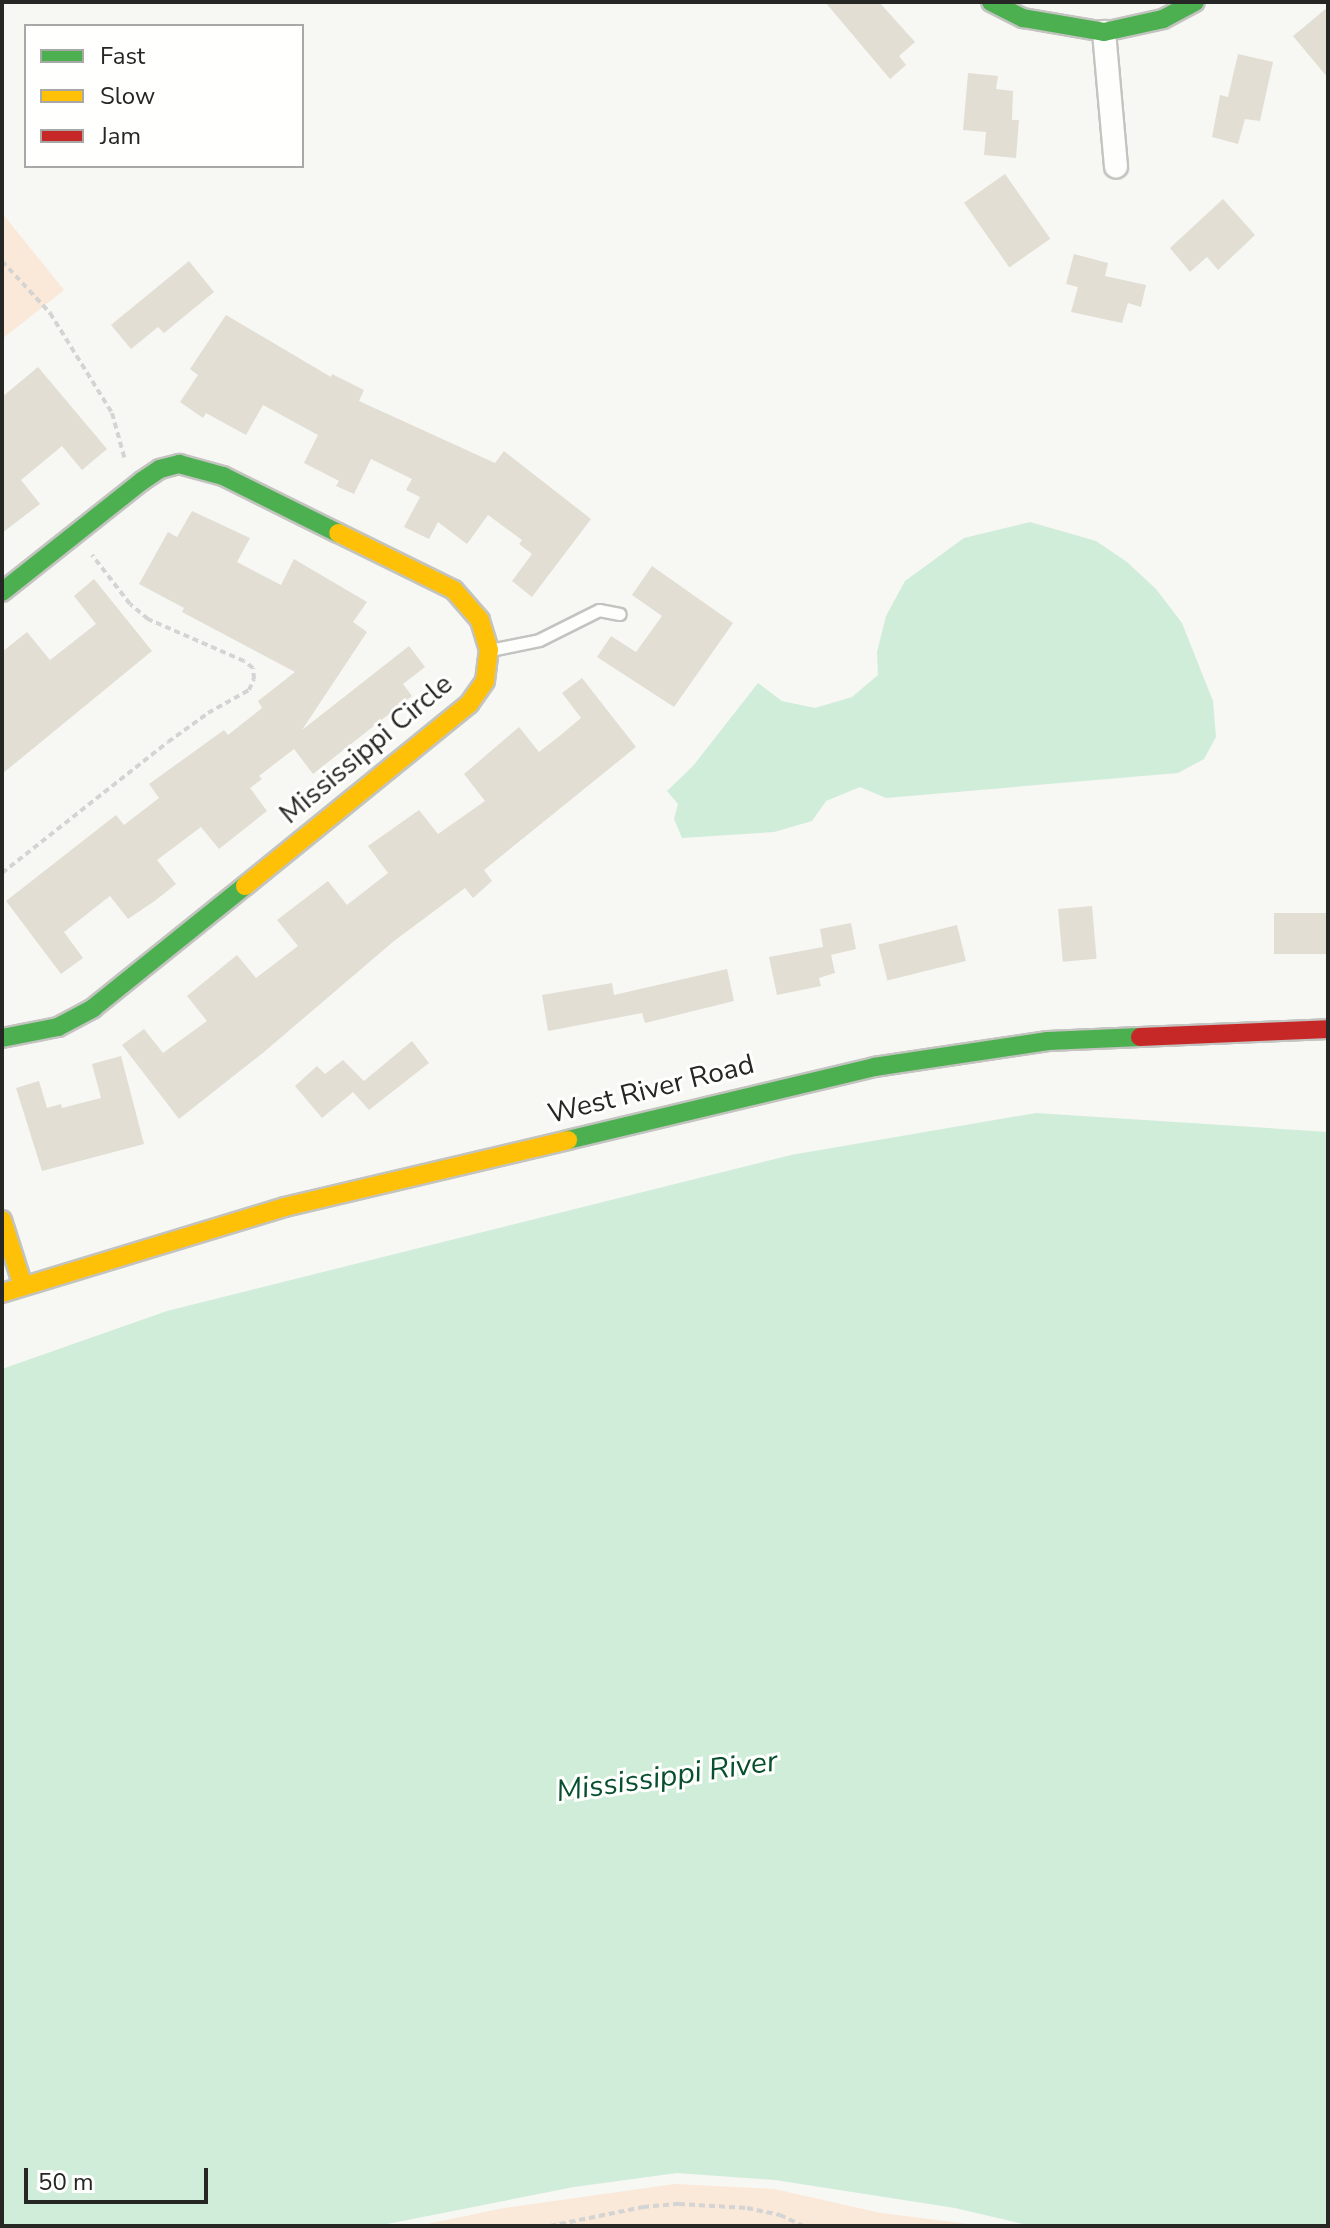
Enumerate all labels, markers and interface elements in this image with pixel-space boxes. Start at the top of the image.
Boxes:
legend [24,24,304,168]
text: Fast [100,40,145,72]
text: Slow [100,80,155,112]
text: Jam [100,120,141,152]
street label: Mississippi Circle [273,667,459,831]
street label: West River Road [545,1047,757,1131]
water label: Mississippi River [554,1744,780,1810]
scale bar [28,2152,212,2202]
text: 50 m [38,2166,94,2198]

